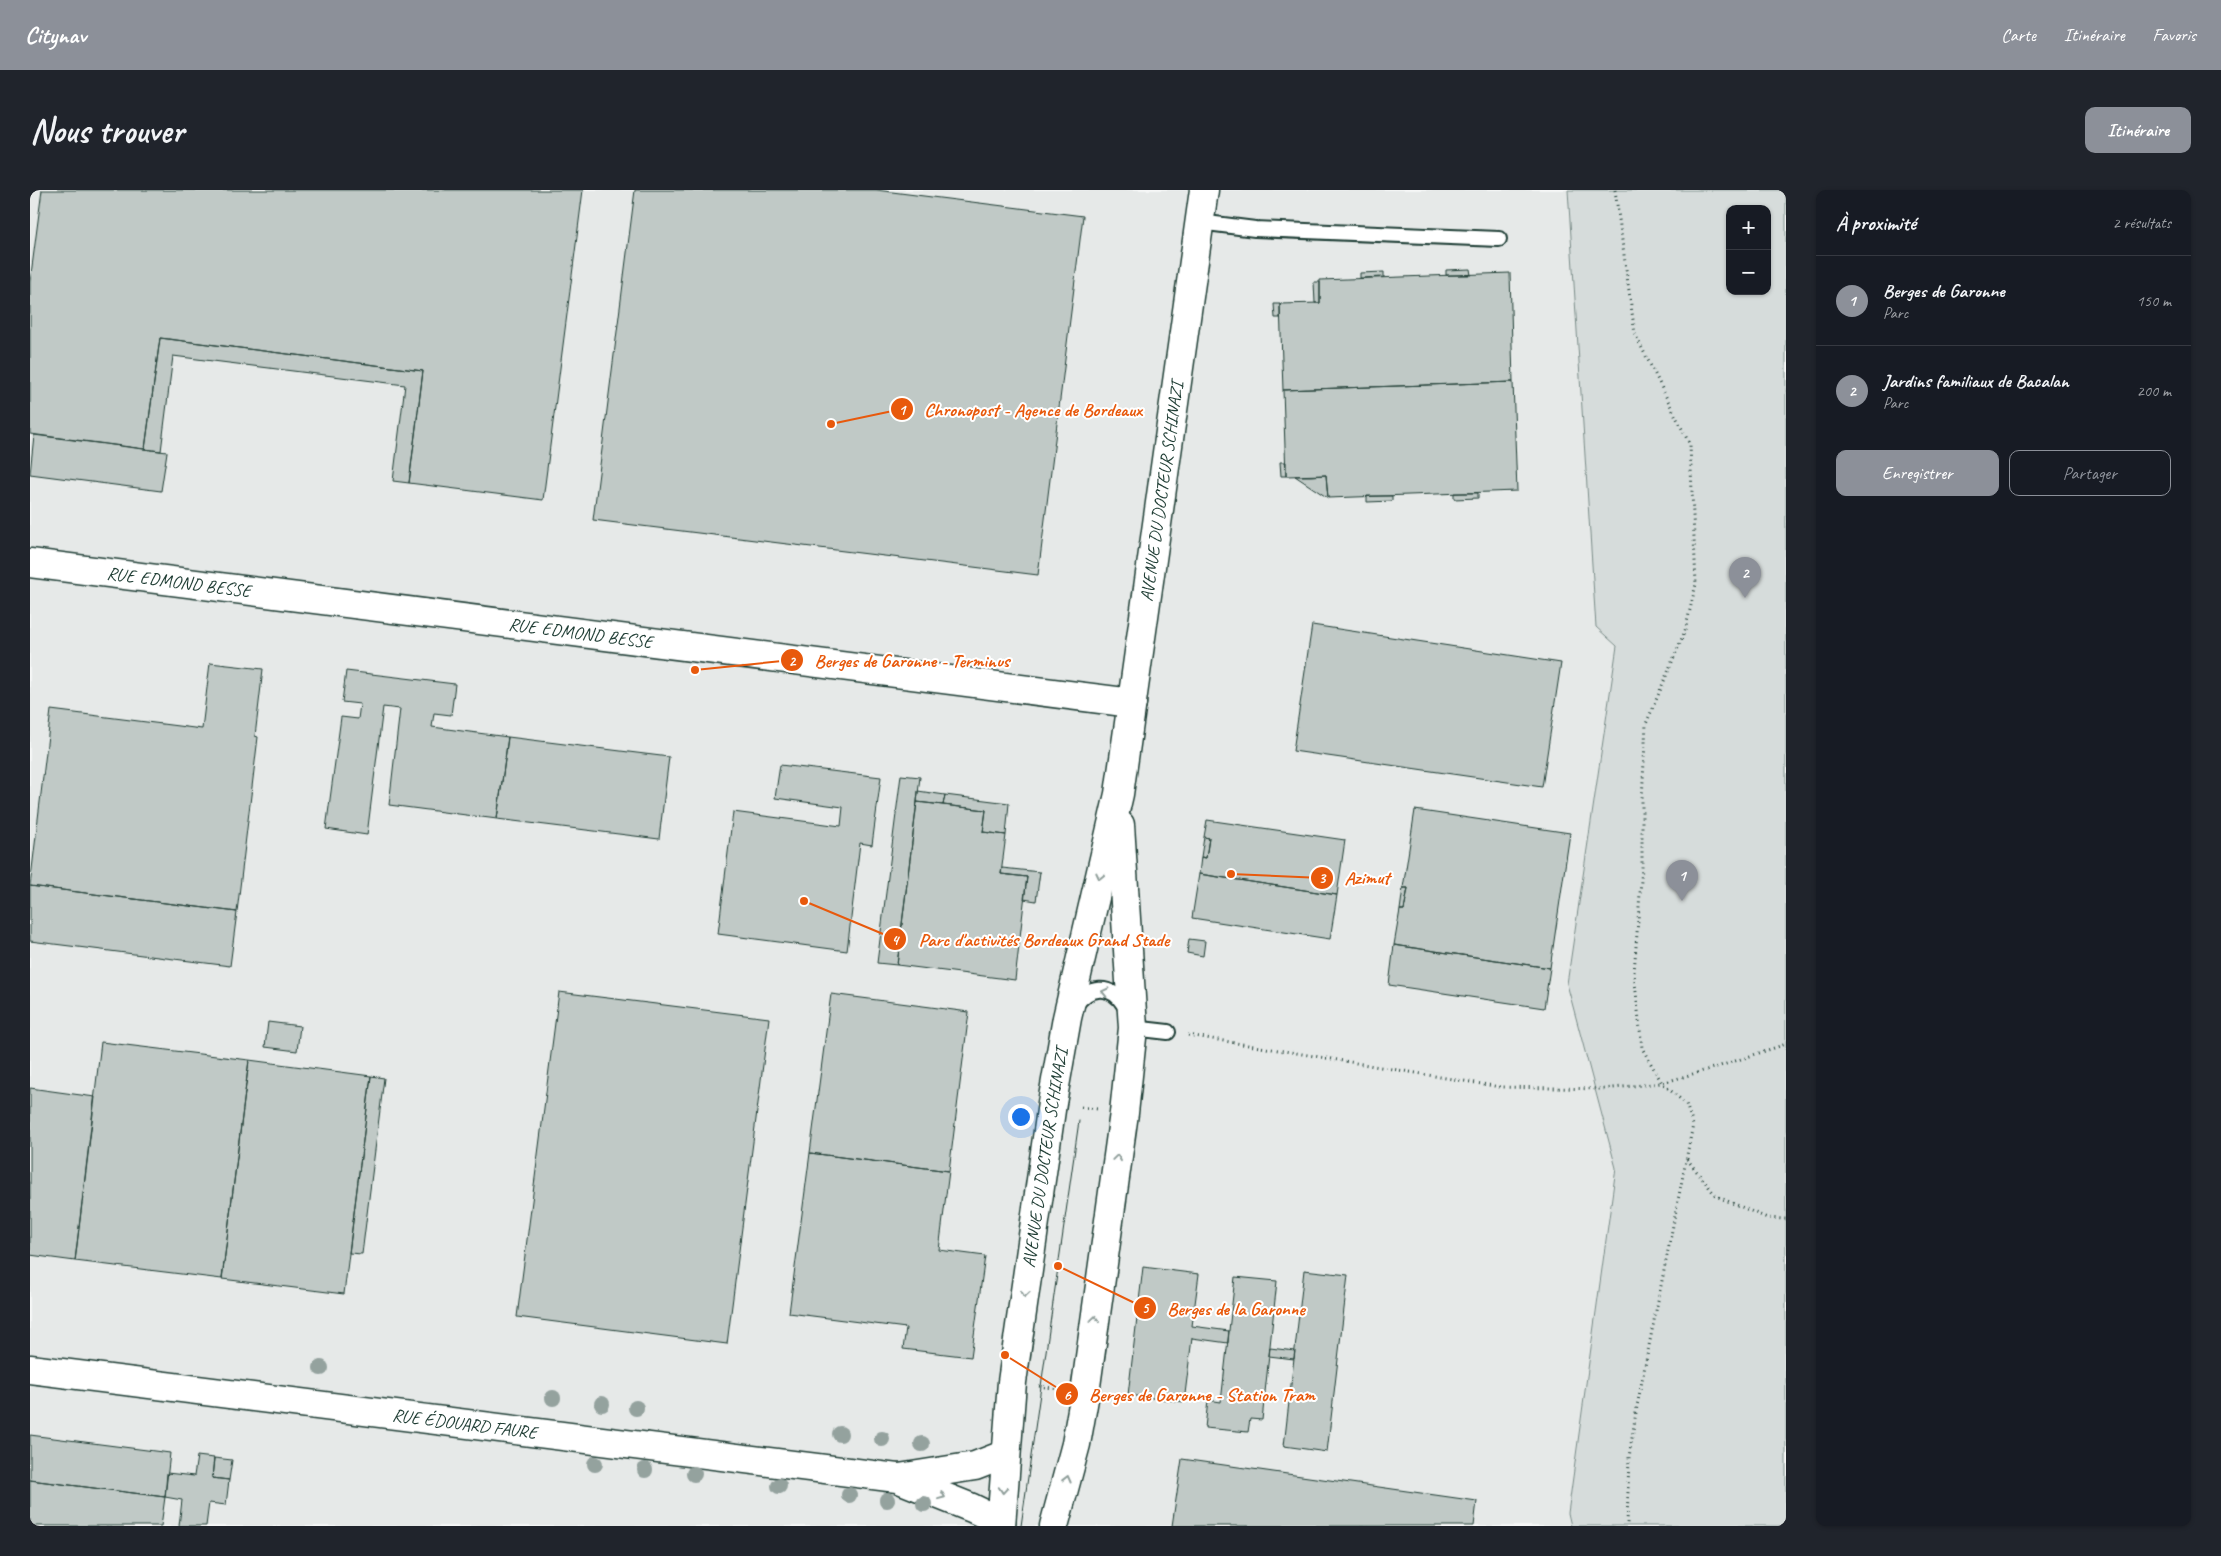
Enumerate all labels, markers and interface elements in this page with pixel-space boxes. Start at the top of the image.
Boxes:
text: Citynav [25,20,86,50]
text: Carte [2001,24,2036,46]
text: Itinéraire [2064,24,2125,46]
text: Favoris [2153,24,2196,46]
button: Itinéraire [2085,107,2191,153]
text: Nous trouver [30,108,184,153]
map controls [1726,205,1771,295]
button: + [1726,205,1771,250]
text: À proximité [1836,210,1916,236]
text: 2 résultats [2112,213,2171,233]
button: − [1726,250,1771,295]
text: Berges de Garonne [1883,279,2005,303]
text: 1 [1848,291,1856,311]
text: 150 m [2137,291,2171,311]
text: Parc [1883,303,1908,323]
text: Jardins familiaux de Bacalan [1883,369,2069,393]
street label: AVENUE DU DOCTEUR SCHINAZI [1135,377,1188,603]
text: 2 [1848,381,1856,401]
text: 200 m [2137,381,2171,401]
callout: Chronopost - Agence de Bordeaux [889,392,1152,426]
text: Parc [1883,393,1908,413]
text: Chronopost - Agence de Bordeaux [924,398,1143,422]
text: 1 [899,401,908,420]
button: Enregistrer [1836,450,1999,496]
button: Partager [2009,450,2171,496]
pin: 2 [1729,557,1761,598]
street label: RUE EDMOND BESSE [106,562,254,602]
street label: RUE EDMOND BESSE [507,613,656,653]
callout: Berges de Garonne - Terminus [780,643,1020,677]
text: Berges de Garonne - Terminus [815,649,1012,673]
text: 2 [789,652,797,671]
pin: 1 [1666,860,1698,901]
callout: Azimut [1309,861,1399,895]
text: Azimut [1345,866,1392,890]
text: 3 [1319,869,1327,888]
one-way arrow [1095,871,1106,880]
callout: Parc d'activités Bordeaux Grand Stade [883,922,1180,956]
text: Parc d'activités Bordeaux Grand Stade [919,928,1171,952]
text: 4 [892,931,901,950]
one-way arrow [1101,987,1110,998]
street label: AVENUE DU DOCTEUR SCHINAZI [1018,1043,1073,1269]
your location [1008,1104,1034,1130]
one-way arrow [1112,1154,1122,1162]
one-way arrow [1020,1290,1030,1298]
callout: Berges de la Garonne [1132,1291,1315,1325]
text: Berges de la Garonne [1167,1297,1306,1321]
text: 5 [1142,1299,1150,1318]
one-way arrow [1089,1315,1100,1323]
callout: Berges de Garonne - Station Tram [1054,1377,1325,1411]
text: Berges de Garonne - Station Tram [1089,1383,1316,1407]
text: 6 [1063,1386,1071,1405]
street label: RUE ÉDOUARD FAURE [391,1404,540,1444]
one-way arrow [1061,1474,1072,1483]
one-way arrow [998,1486,1009,1494]
one-way arrow [938,1490,946,1500]

